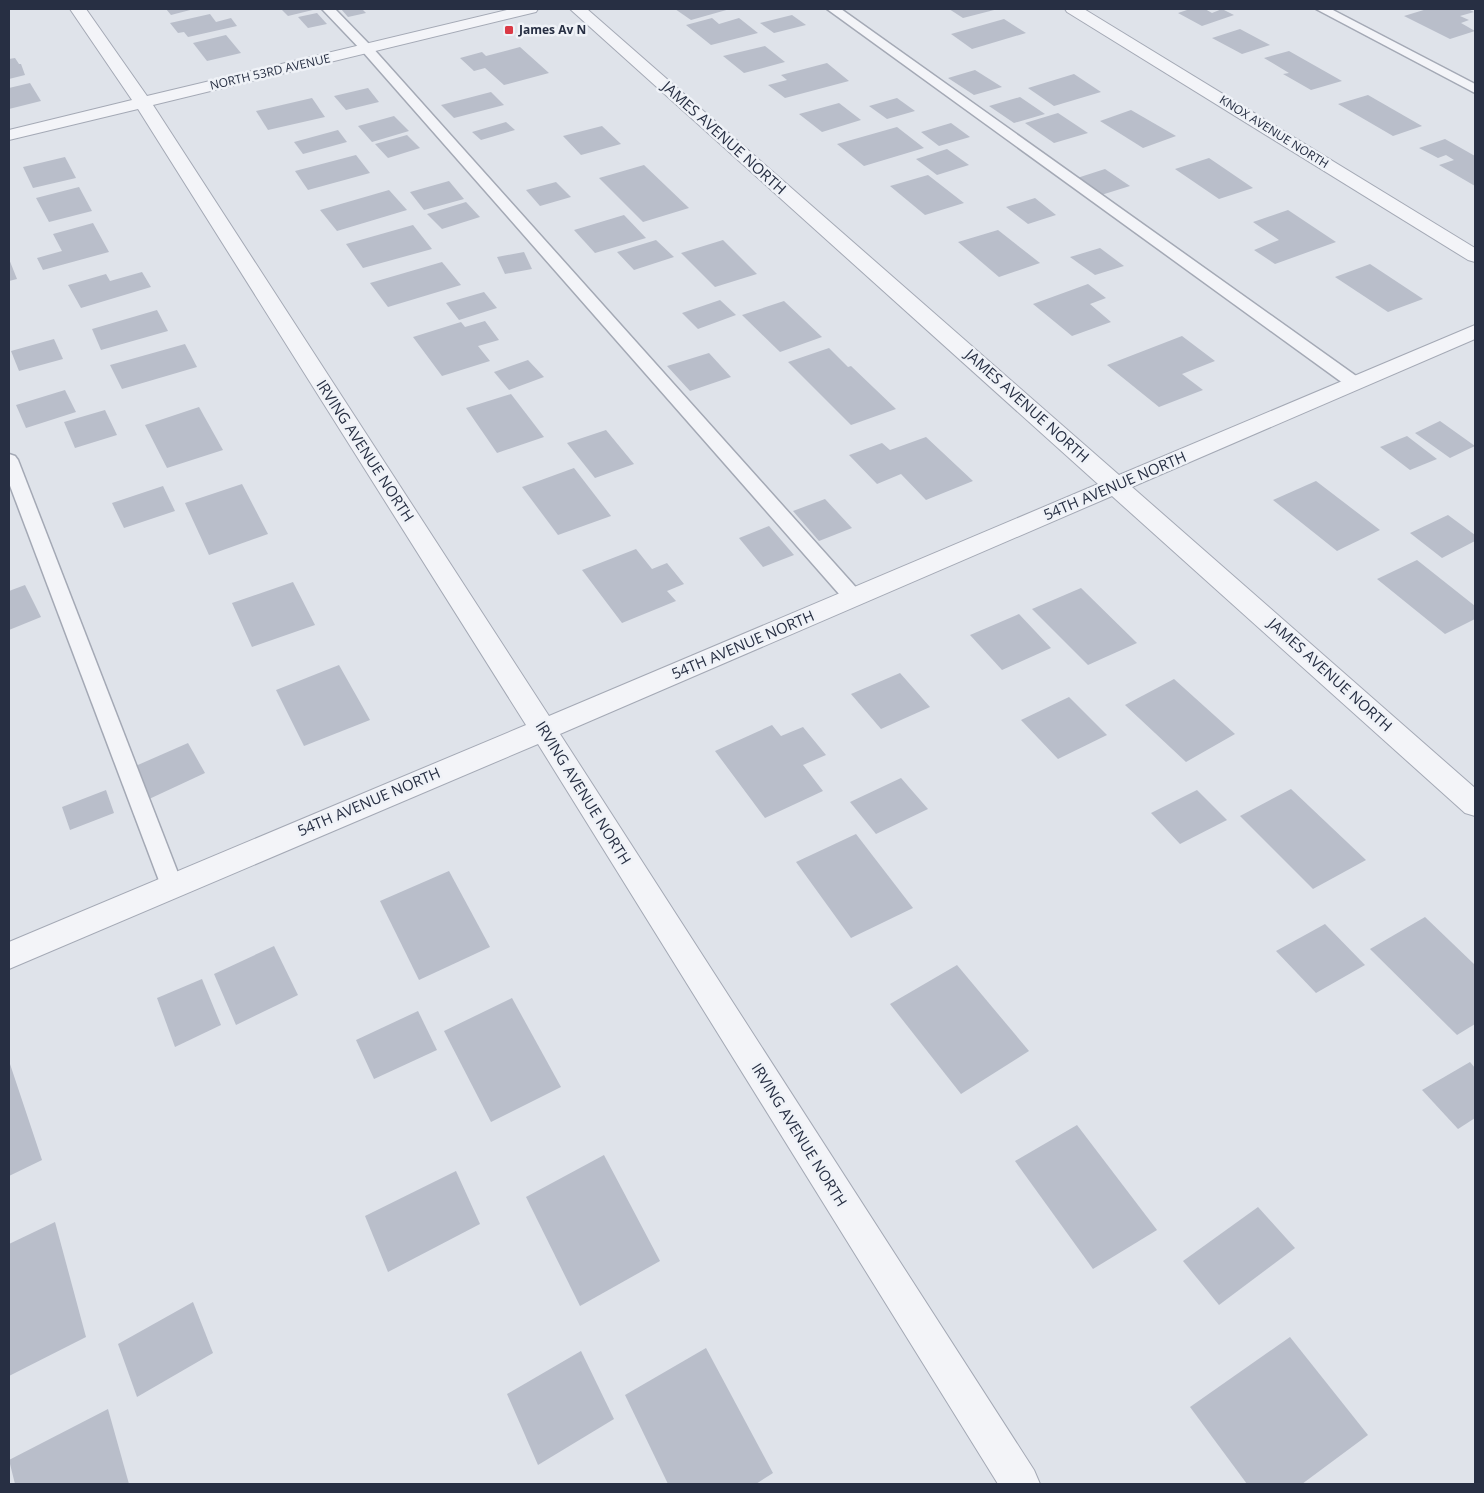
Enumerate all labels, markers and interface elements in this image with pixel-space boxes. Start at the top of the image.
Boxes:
place label: James Av N [518,21,586,38]
marker: James Av N [503,24,515,36]
street label: NORTH 53RD AVENUE [208,49,332,94]
street label: JAMES AVENUE NORTH [657,75,791,198]
street label: KNOX AVENUE NORTH [1216,91,1332,172]
street label: JAMES AVENUE NORTH [960,343,1094,466]
street label: IRVING AVENUE NORTH [312,376,419,525]
street label: 54TH AVENUE NORTH [1040,446,1189,524]
street label: 54TH AVENUE NORTH [668,605,817,683]
street label: JAMES AVENUE NORTH [1263,612,1397,735]
street label: IRVING AVENUE NORTH [532,717,636,868]
street label: 54TH AVENUE NORTH [294,762,443,840]
street label: IRVING AVENUE NORTH [748,1059,852,1210]

